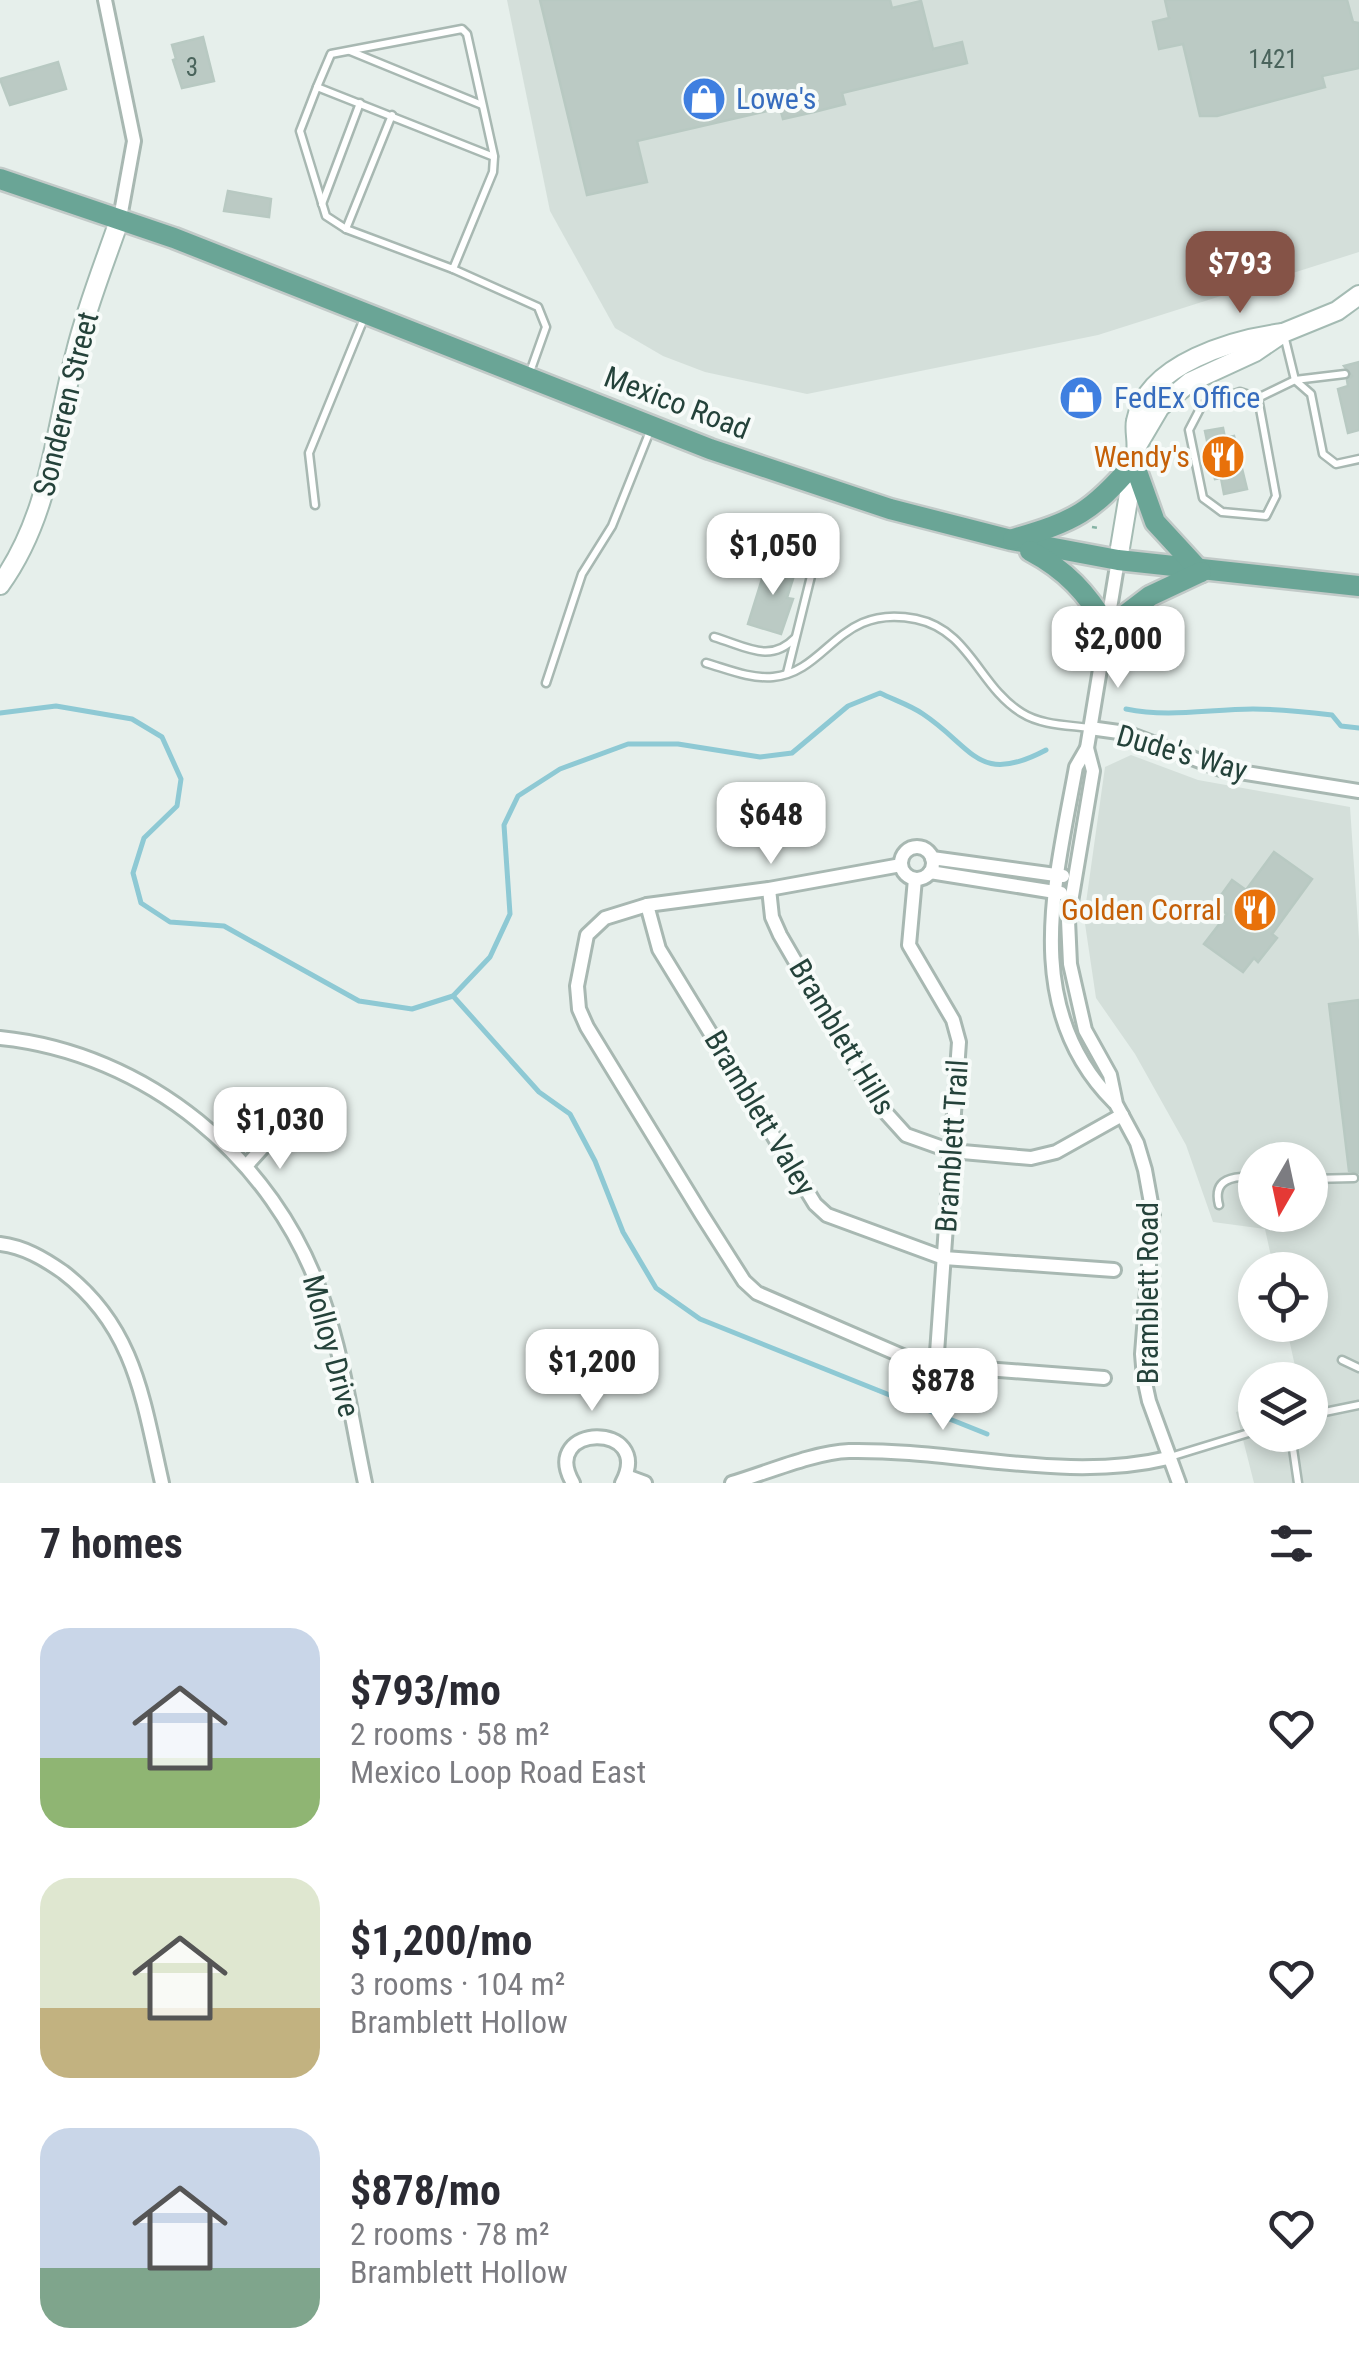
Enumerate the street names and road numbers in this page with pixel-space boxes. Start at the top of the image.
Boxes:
street label: Sonderen Street [26,308,105,500]
street label: Mexico Road [600,359,755,446]
street label: Dude's Way [1113,717,1251,788]
street label: Bramblett Hills [782,953,903,1121]
street label: Bramblett Valey [698,1024,823,1201]
street label: Bramblett Trail [928,1059,975,1233]
street label: Bramblett Road [1130,1202,1165,1384]
street label: Molloy Drive [296,1271,367,1421]

